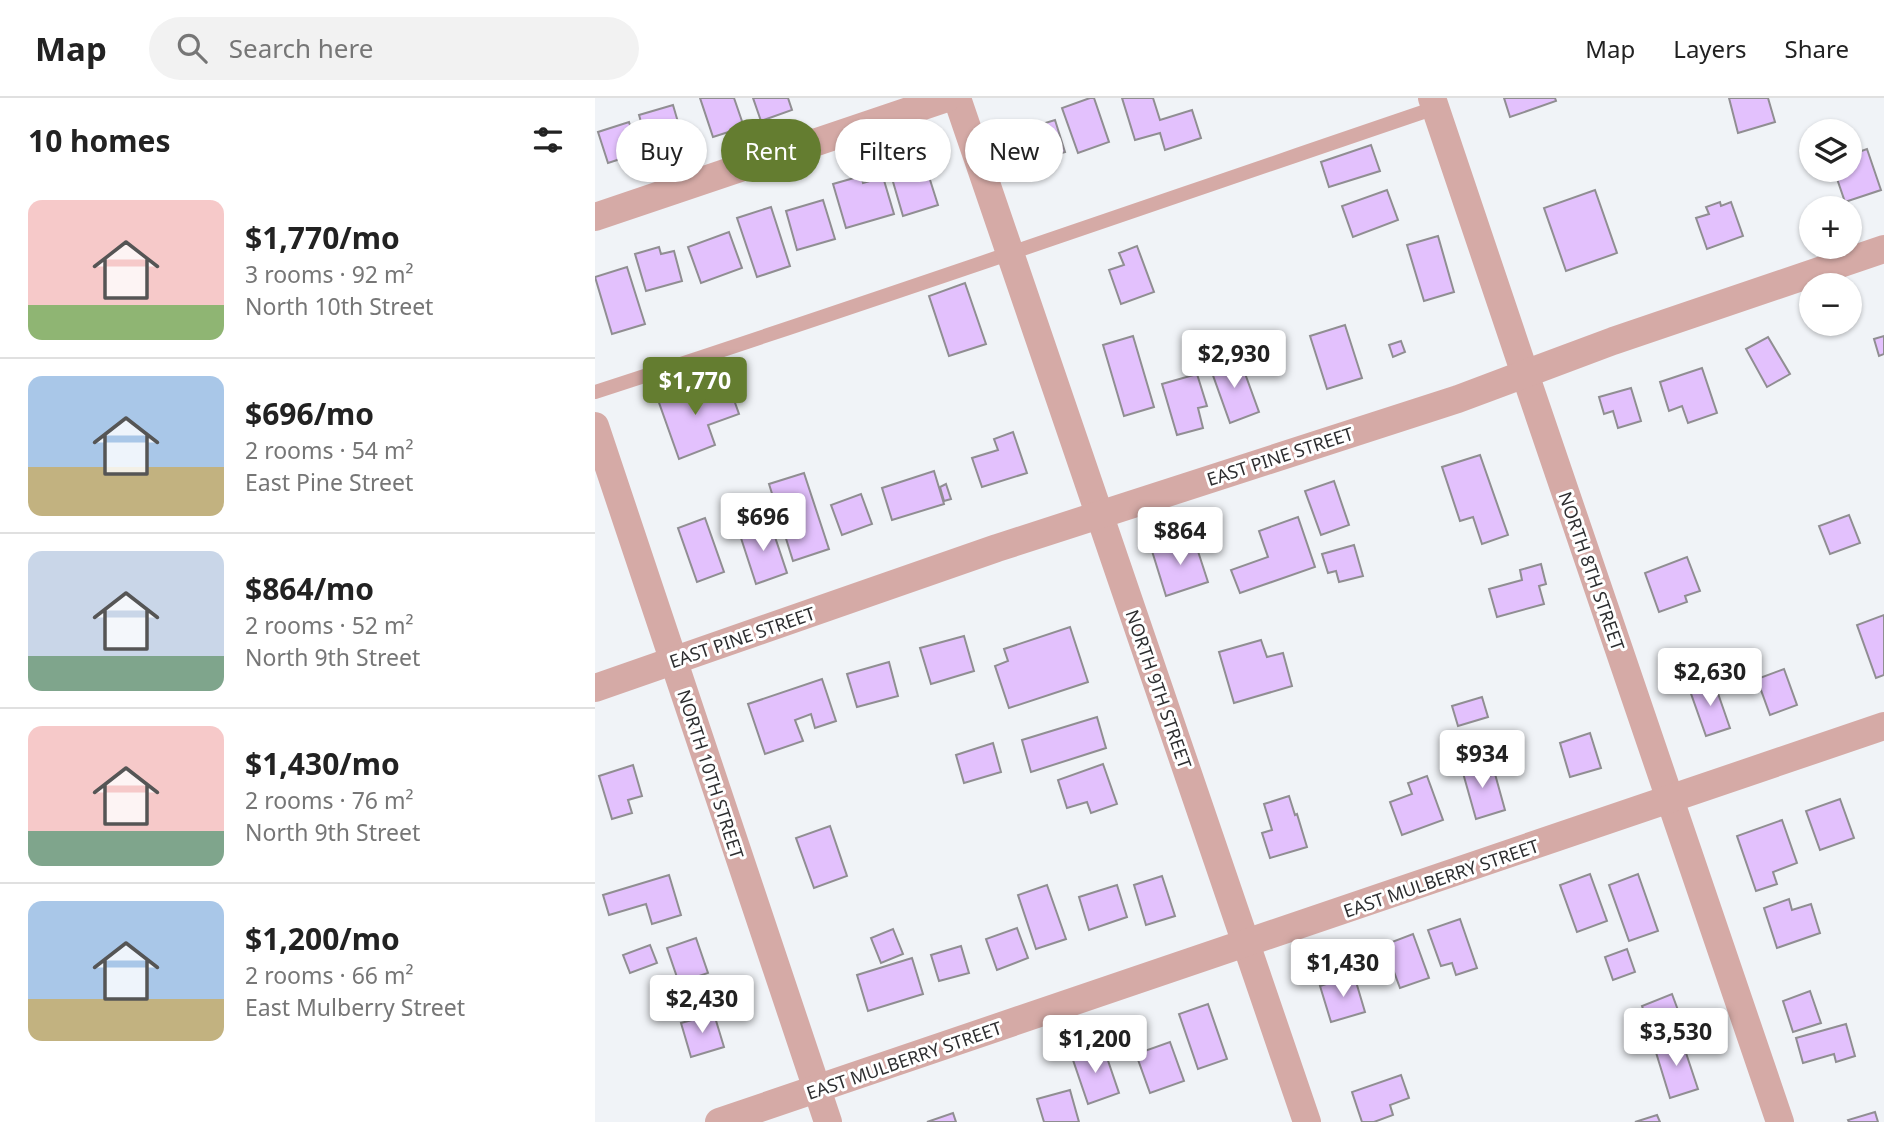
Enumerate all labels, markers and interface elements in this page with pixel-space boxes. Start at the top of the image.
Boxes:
search box [149,17,639,80]
text: Map [35,26,107,71]
icon: search [173,29,211,67]
text: Search here [229,30,373,66]
text: Map [1585,32,1635,65]
text: Layers [1673,32,1747,65]
text: Share [1785,32,1849,65]
chip: Buy [616,119,707,182]
chip: Rent [721,119,821,182]
chip: Filters [835,119,951,182]
chip: New [965,119,1063,182]
map controls [1799,119,1862,336]
button: layers [1799,119,1862,182]
text: 10 homes [28,120,171,161]
icon: filters [529,121,567,159]
button: + [1799,196,1862,259]
text: $1,770/mo [245,217,400,258]
icon: home [84,228,168,312]
text: 3 rooms · 92 m² [245,258,414,290]
button: − [1799,273,1862,336]
text: North 10th Street [245,290,433,322]
pin: $2,930 [1177,330,1291,390]
text: $2,930 [1198,337,1270,369]
pin: $1,770 [638,358,752,417]
text: $1,770 [659,364,731,396]
text: $696/mo [245,393,374,434]
icon: home [84,404,168,488]
street label: EAST PINE STREET [1204,421,1356,491]
text: 2 rooms · 54 m² [245,434,414,466]
text: East Pine Street [245,466,413,498]
street label: NORTH 8TH STREET [1554,488,1630,654]
pin: $696 [722,494,804,553]
text: $696 [737,500,789,532]
pin: $864 [1139,508,1221,567]
text: $864 [1154,514,1206,546]
text: $864/mo [245,568,374,609]
icon: home [84,579,168,663]
street label: EAST PINE STREET [666,601,818,673]
street label: NORTH 9TH STREET [1121,606,1197,772]
text: 2 rooms · 52 m² [245,609,414,641]
text: North 9th Street [245,641,420,673]
pin: $2,630 [1653,648,1767,708]
text: $2,630 [1674,655,1746,687]
street label: NORTH 10TH STREET [672,686,750,862]
pin: $934 [1441,730,1523,790]
text: $934 [1456,737,1508,769]
text: $1,430/mo [245,743,400,784]
icon: home [84,754,168,838]
text: 2 rooms · 76 m² [245,784,414,816]
text: North 9th Street [245,816,420,848]
street label: EAST MULBERRY STREET [1340,833,1542,923]
text: $1,200/mo [245,918,400,959]
icon: home [84,929,168,1013]
pin: $1,430 [1286,940,1400,999]
text: $1,430 [1307,946,1379,978]
text: 2 rooms · 66 m² [245,959,414,991]
pin: $2,430 [645,976,759,1035]
text: $2,430 [666,982,738,1014]
text: East Mulberry Street [245,991,465,1023]
pin: $3,530 [1619,1009,1733,1068]
street label: EAST MULBERRY STREET [803,1015,1005,1105]
text: $3,530 [1640,1015,1712,1047]
pin: $1,200 [1038,1016,1152,1075]
text: $1,200 [1059,1022,1131,1054]

